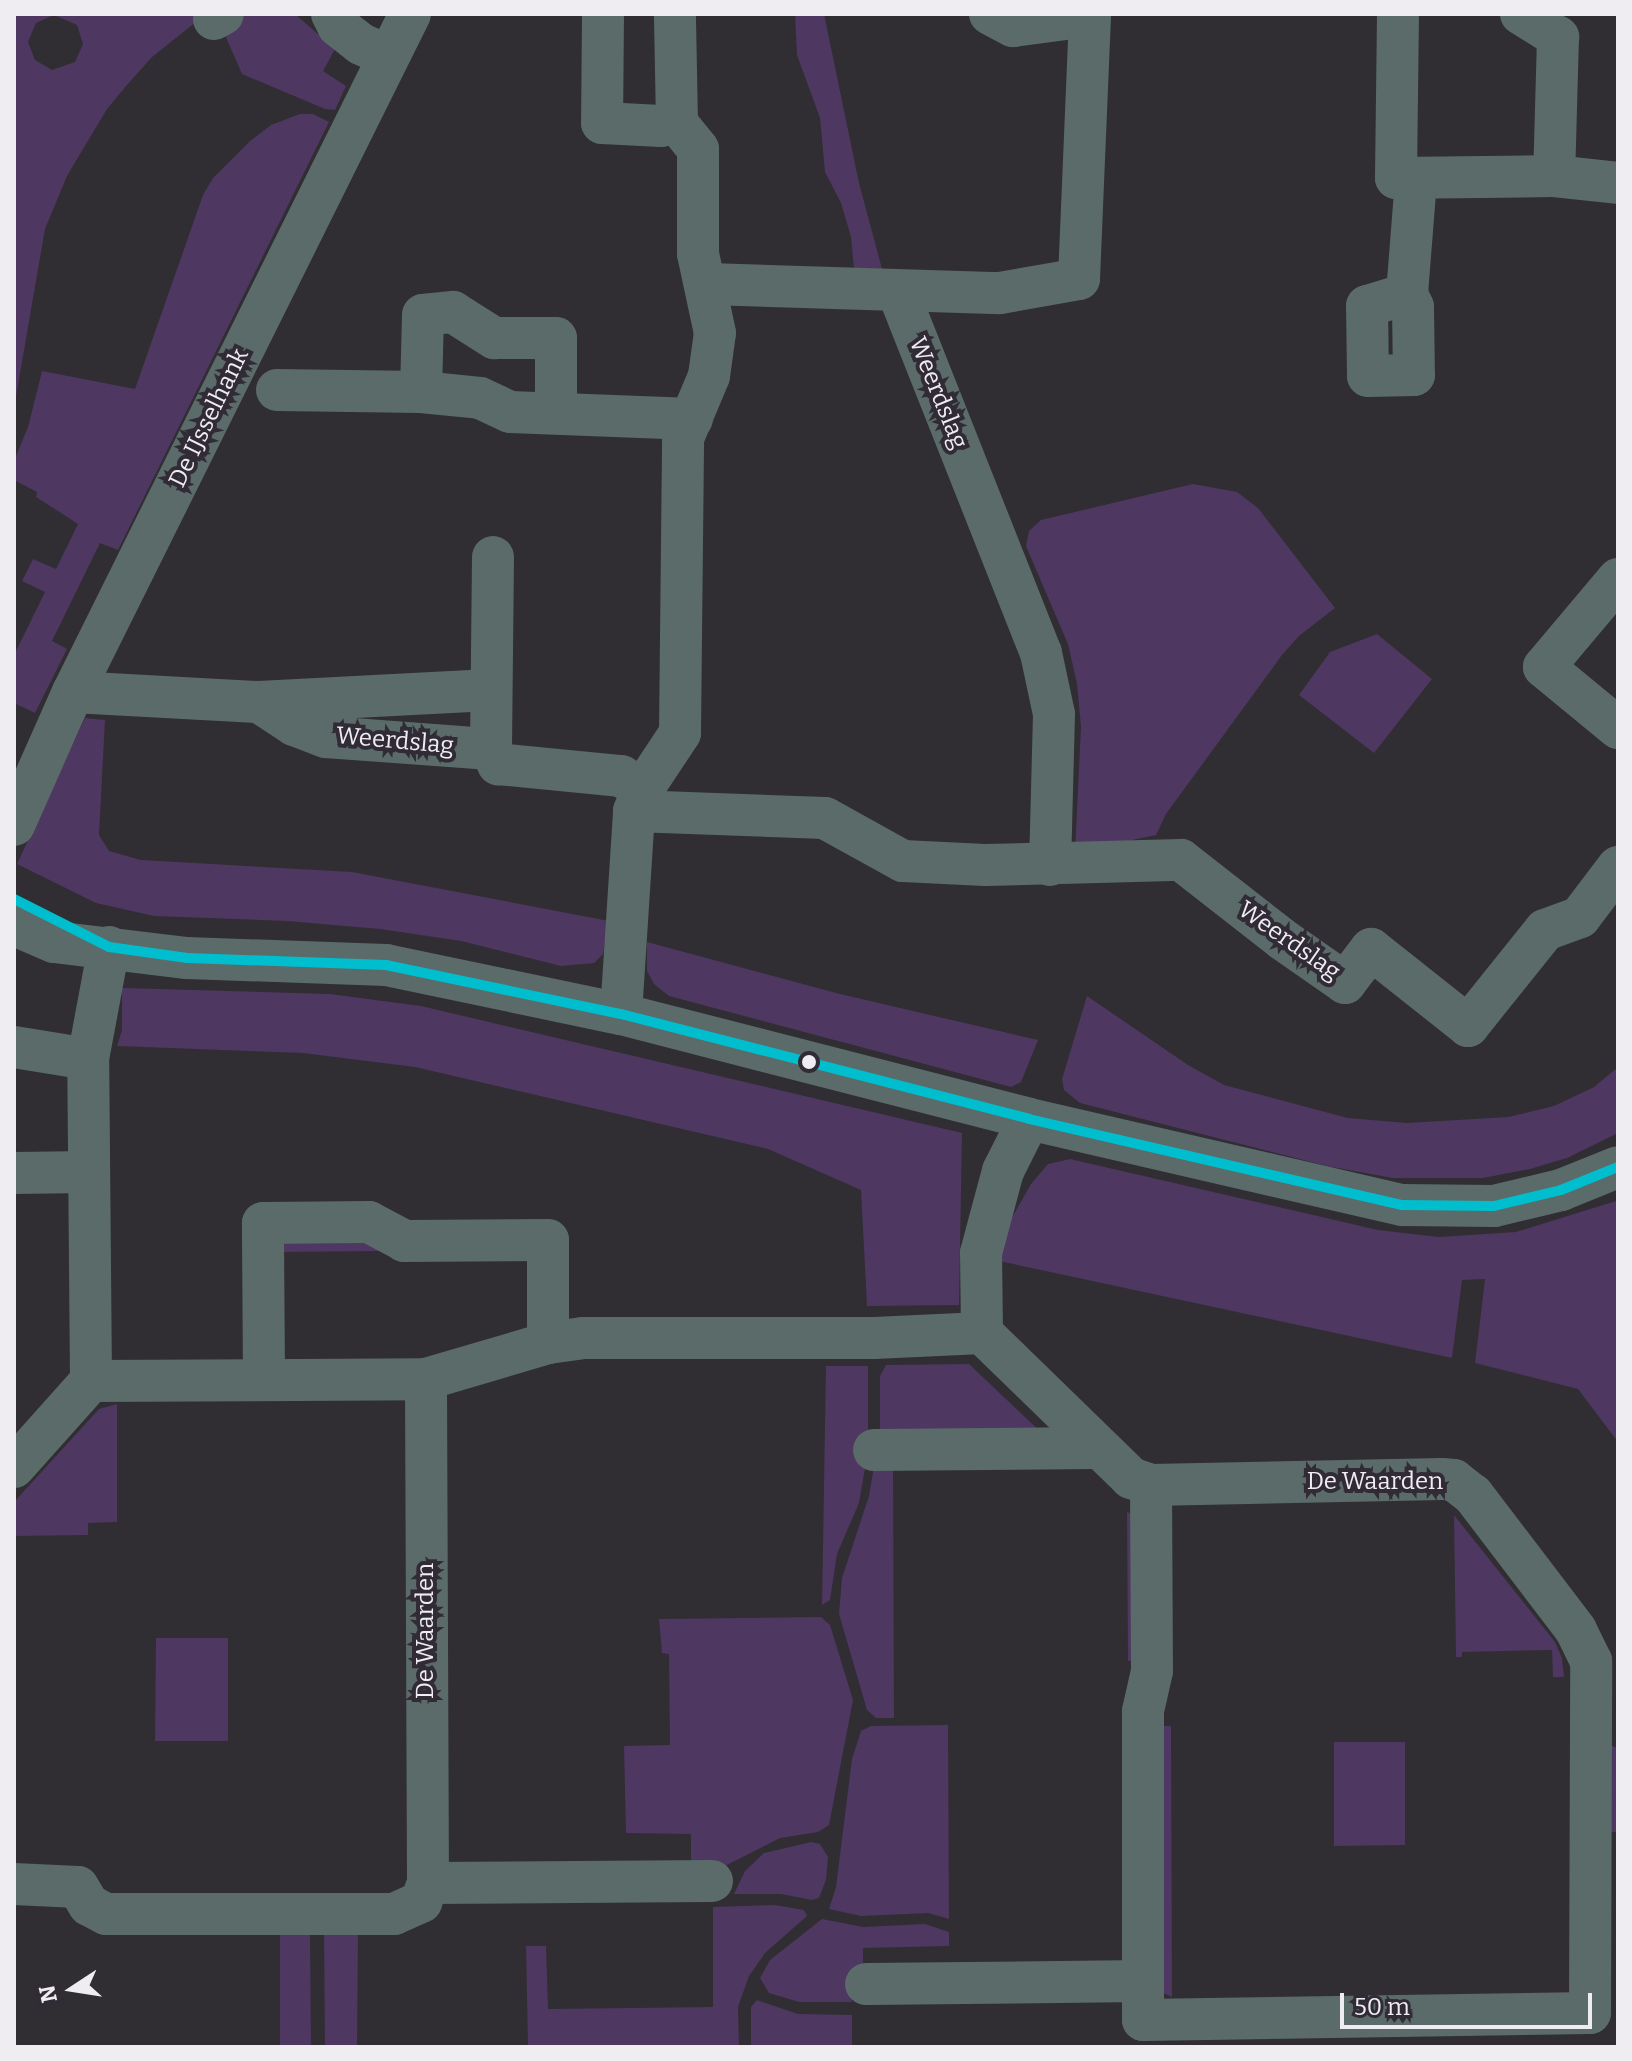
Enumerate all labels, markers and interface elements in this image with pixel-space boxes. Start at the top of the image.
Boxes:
street label: Weerdslag [903,333,973,453]
street label: De IJsselhank [163,344,255,492]
street label: Weerdslag [335,722,455,760]
street label: Weerdslag [1232,895,1346,987]
unlabelled marker [801,1054,817,1070]
street label: De Waarden [1307,1468,1443,1496]
street label: De Waarden [412,1563,440,1699]
north arrow [32,1949,112,2029]
scale bar [1344,1977,1596,2027]
text: N [33,1983,63,2005]
text: 50 m [1354,1993,1410,2021]

